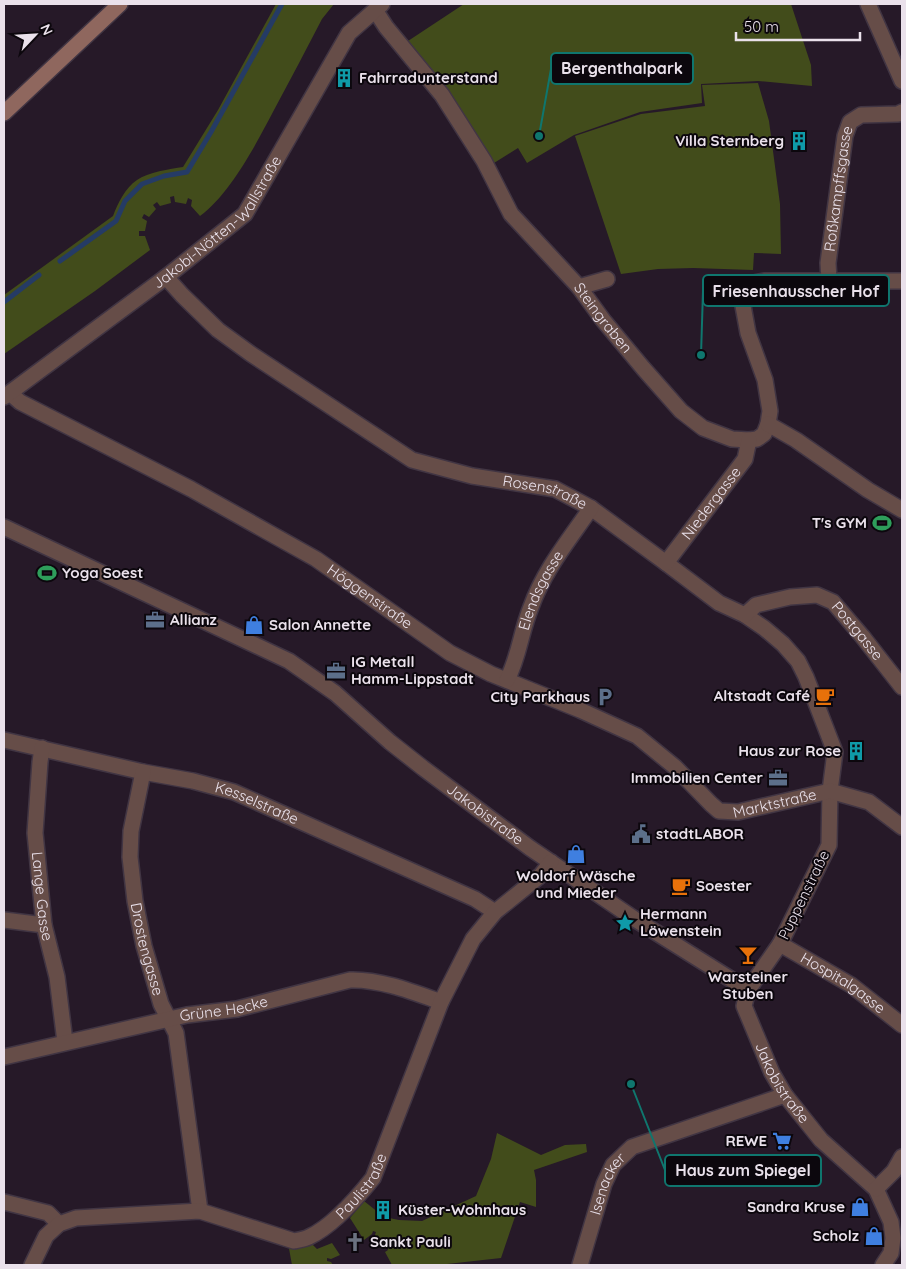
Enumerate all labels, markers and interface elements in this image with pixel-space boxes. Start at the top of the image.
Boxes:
north arrow [10,10,60,60]
scale bar [736,10,860,42]
text: 50 m [744,17,779,36]
text: N [36,21,57,38]
callout: Bergenthalpark [551,53,693,84]
text: Bergenthalpark [561,58,683,78]
building icon: Fahrradunterstand [333,67,355,89]
place label: Fahrradunterstand [359,68,498,87]
street label: Roßkampffsgasse [820,123,857,253]
building icon: Villa Sternberg [788,130,810,152]
place label: Villa Sternberg [675,131,784,150]
street label: Jakobi-Nötten-Wallstraße [149,152,285,292]
callout: Friesenhausscher Hof [703,275,889,306]
street label: Steingraben [570,279,637,357]
text: Friesenhausscher Hof [713,281,879,301]
street label: Niedergasse [677,463,745,543]
street label: Rosenstraße [501,471,591,513]
sports icon: T's GYM [871,512,893,534]
place label: T's GYM [812,513,867,532]
street label: Elendsgasse [514,547,567,632]
street label: Höggenstraße [324,560,416,633]
sports icon: Yoga Soest [36,562,58,584]
place label: Yoga Soest [62,563,143,582]
street label: Postgasse [828,597,887,664]
office icon: Allianz [144,609,166,631]
place label: Allianz [170,610,217,629]
shop icon: Salon Annette [243,614,265,636]
place label: Salon Annette [269,615,371,634]
place label: IG Metall Hamm-Lippstadt [351,652,474,688]
office icon: IG Metall Hamm-Lippstadt [325,660,347,682]
cafe icon: Altstadt Café [814,685,836,707]
parking icon: City Parkhaus [594,686,616,708]
place label: Altstadt Café [714,686,810,705]
place label: City Parkhaus [490,687,590,706]
building icon: Haus zur Rose [845,740,867,762]
place label: Haus zur Rose [738,741,841,760]
office icon: Immobilien Center [767,767,789,789]
place label: Immobilien Center [631,768,763,787]
street label: Kesselstraße [213,777,302,828]
street label: Jakobistraße [443,779,527,849]
street label: Marktstraße [731,784,818,822]
public building icon: stadtLABOR [630,823,652,845]
place label: stadtLABOR [656,824,744,843]
shop icon: Woldorf Wäsche und Mieder [565,843,587,865]
street label: Puppenstraße [774,847,833,943]
street label: Lange Gasse [28,851,58,943]
place label: Woldorf Wäsche und Mieder [516,866,636,902]
cafe icon: Soester [670,875,692,897]
place label: Soester [696,876,752,895]
street label: Drostengasse [127,901,168,998]
place label: Hermann Löwenstein [640,904,722,940]
place icon: Hermann Löwenstein [614,912,636,934]
bar icon: Warsteiner Stuben [737,944,759,966]
street label: Hospitalgasse [797,948,889,1017]
place label: Warsteiner Stuben [708,967,788,1003]
street label: Grüne Hecke [178,991,270,1025]
street label: Jakobistraße [751,1040,814,1127]
supermarket icon: REWE [771,1130,793,1152]
place label: REWE [725,1131,767,1150]
street label: Isenacker [585,1148,629,1217]
street label: Paulistraße [331,1150,391,1223]
callout: Haus zum Spiegel [665,1155,821,1186]
text: Haus zum Spiegel [675,1160,811,1180]
shop icon: Sandra Kruse [849,1196,871,1218]
place label: Sandra Kruse [747,1197,845,1216]
building icon: Küster-Wohnhaus [372,1199,394,1221]
place label: Küster-Wohnhaus [398,1200,526,1219]
shop icon: Scholz [863,1225,885,1247]
place label: Scholz [813,1226,859,1245]
church icon: Sankt Pauli [344,1231,366,1253]
place label: Sankt Pauli [370,1232,451,1251]

